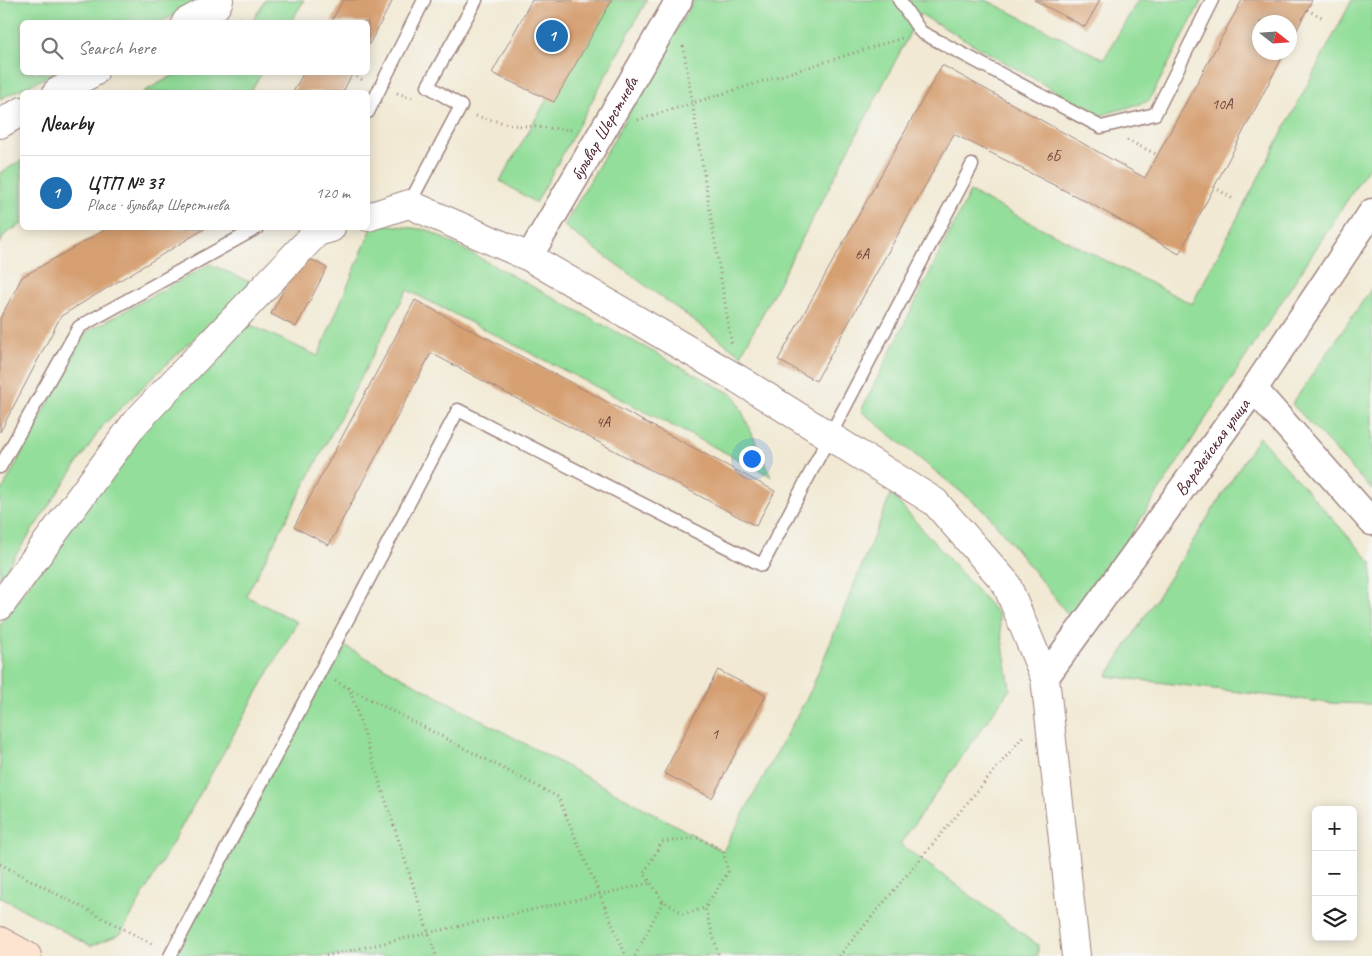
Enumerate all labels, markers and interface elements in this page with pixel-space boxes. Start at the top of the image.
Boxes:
north arrow [1252,15,1297,60]
pin: 1 [536,17,568,55]
search box [20,20,370,75]
icon: search [38,34,66,62]
text: Search here [78,36,155,60]
street label: бульвар Шерстнева [565,71,644,184]
house number: 10А [1211,95,1234,114]
text: Nearby [40,110,93,136]
house number: 6Б [1046,147,1063,166]
text: ЦТП № 37 [87,171,164,195]
text: 1 [52,183,60,203]
text: 120 m [316,183,350,203]
text: Place · бульвар Шерстнева [87,195,229,215]
house number: 6А [855,245,871,264]
street label: Варадейская улица [1170,393,1255,500]
house number: 4А [596,413,612,432]
your location [739,446,765,472]
house number: 1 [712,725,720,744]
map controls [1312,806,1357,941]
button: + [1312,806,1357,851]
button: − [1312,851,1357,896]
button: layers [1312,896,1357,941]

